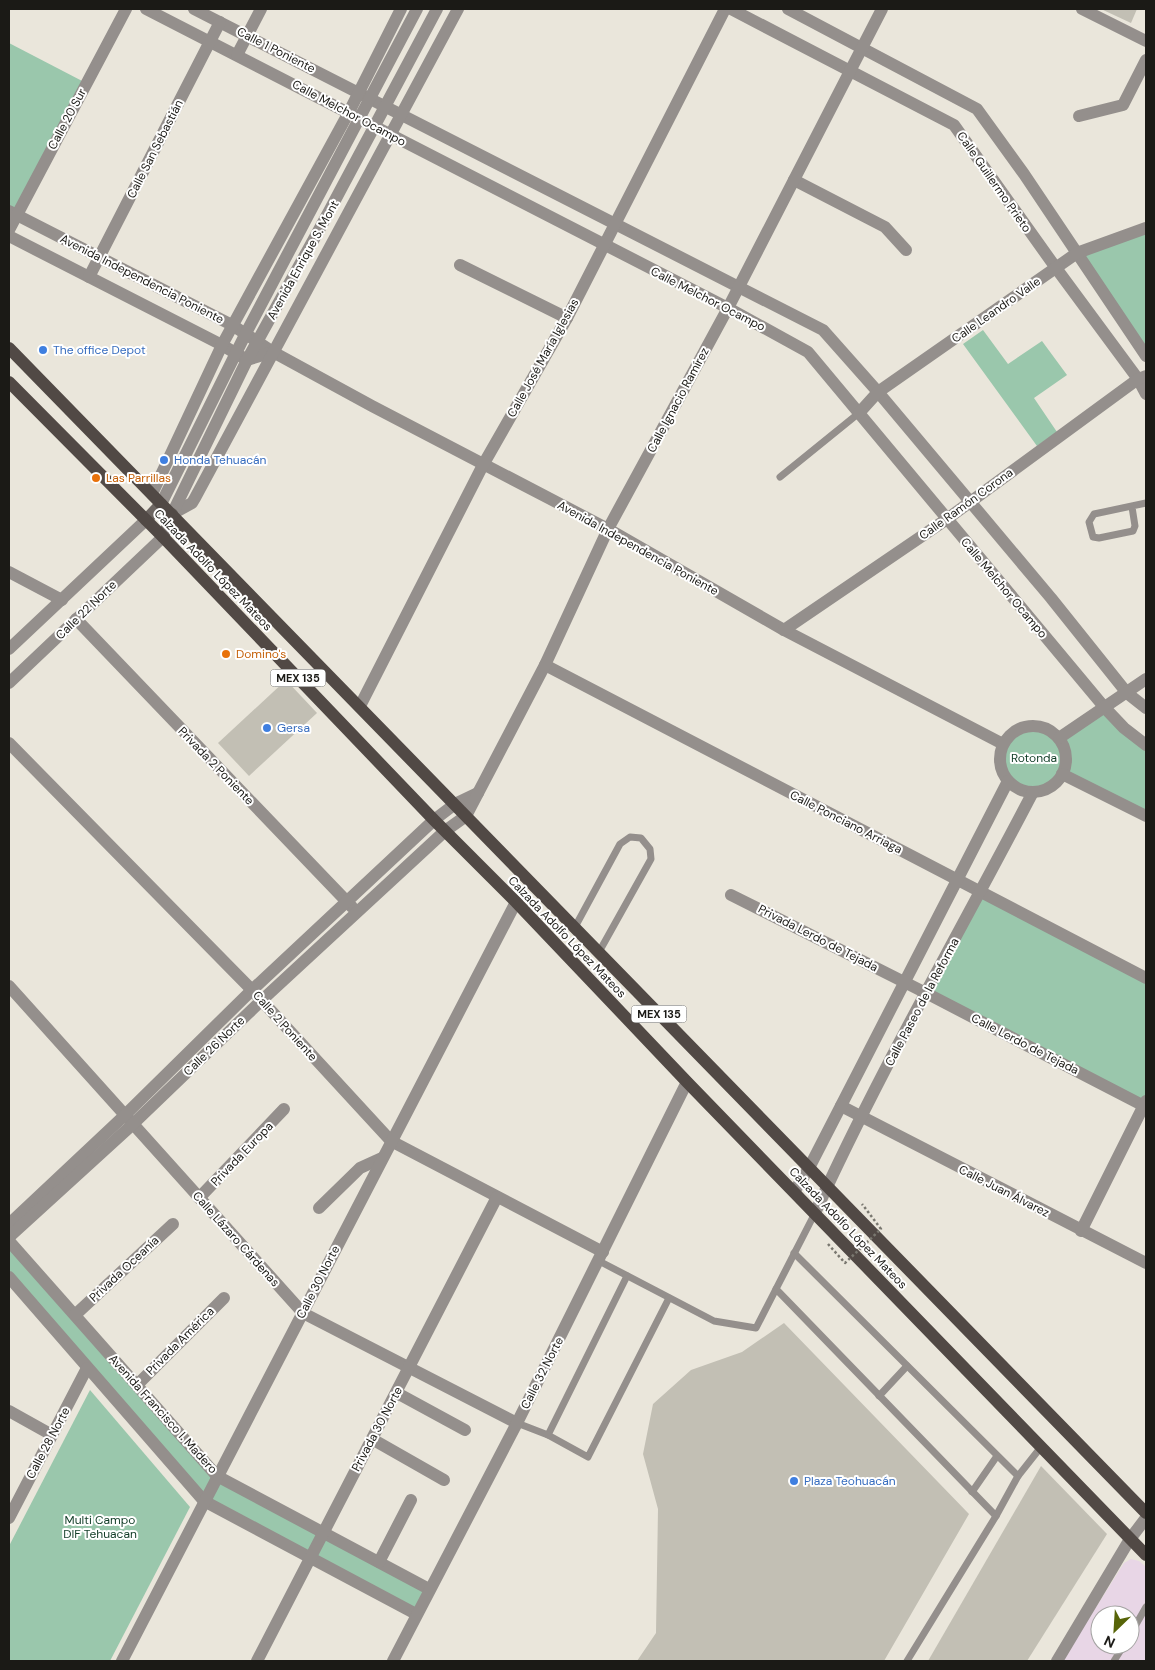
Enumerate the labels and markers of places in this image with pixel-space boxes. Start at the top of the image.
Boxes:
place label: The office Depot [53,342,146,358]
marker: The office Depot [37,344,49,356]
place label: Honda Tehuacán [174,452,267,468]
marker: Honda Tehuacán [158,454,170,466]
place label: Las Parrillas [106,470,171,486]
marker: Las Parrillas [90,472,102,484]
place label: Domino's [236,646,286,662]
marker: Domino's [220,648,232,660]
place label: Gersa [277,720,310,736]
marker: Gersa [261,722,273,734]
place label: Plaza Teohuacán [804,1473,896,1489]
marker: Plaza Teohuacán [788,1475,800,1487]

